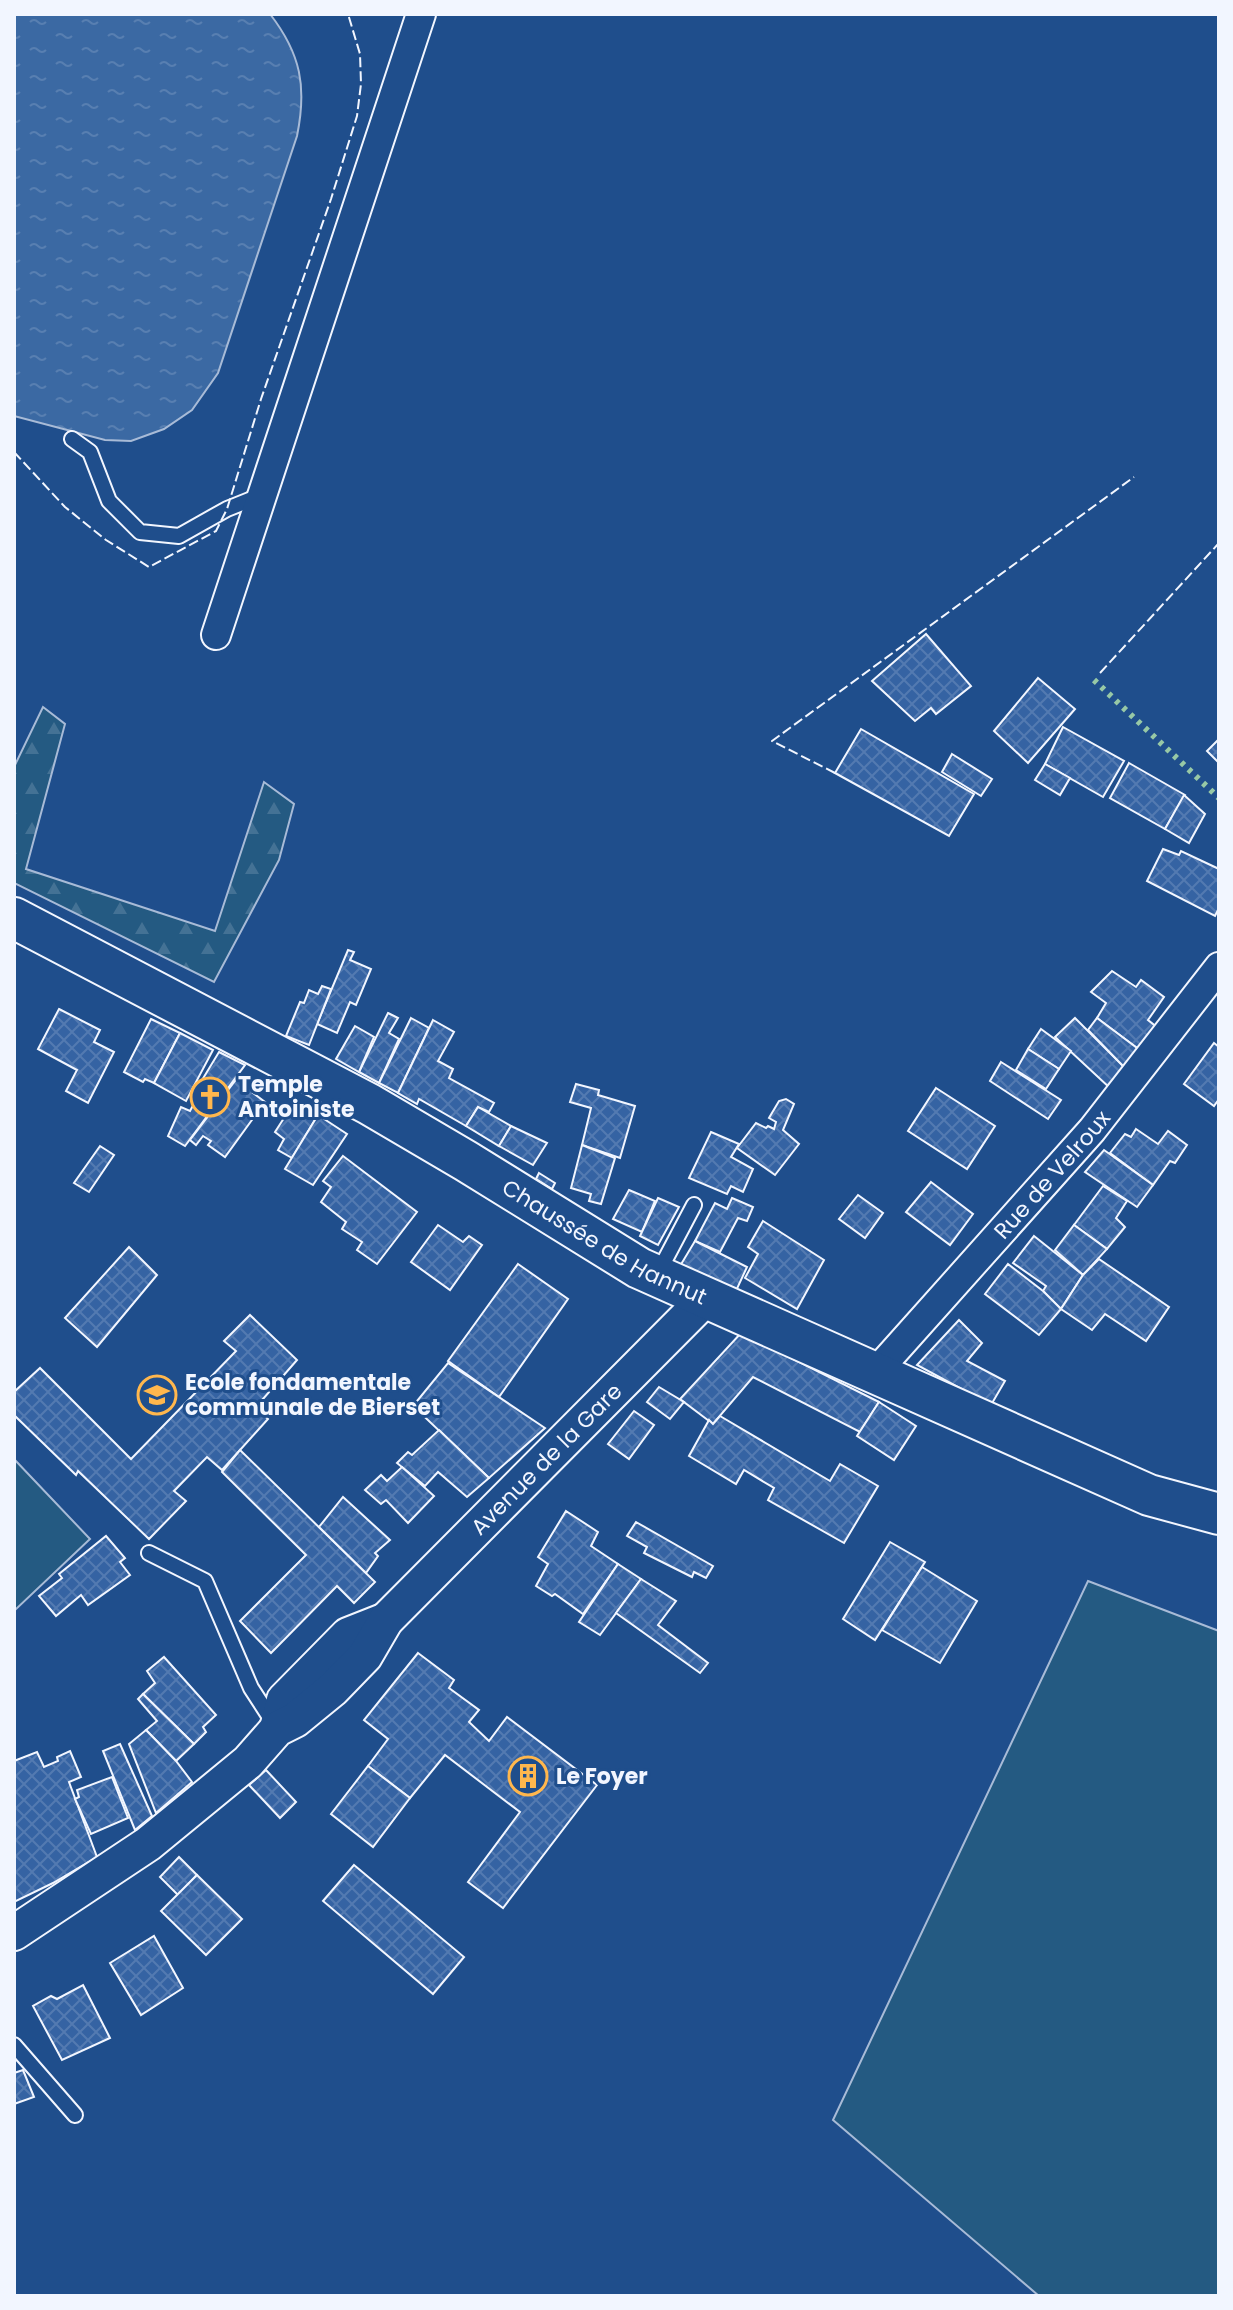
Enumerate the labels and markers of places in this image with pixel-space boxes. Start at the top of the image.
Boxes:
place label: Temple Antoiniste [238,1069,355,1125]
church icon: Temple Antoiniste [189,1076,231,1118]
place label: Ecole fondamentale communale de Bierset [185,1367,440,1423]
school or university icon: Ecole fondamentale communale de Bierset [136,1374,178,1416]
building icon: Le Foyer [507,1755,549,1797]
place label: Le Foyer [556,1761,648,1792]

